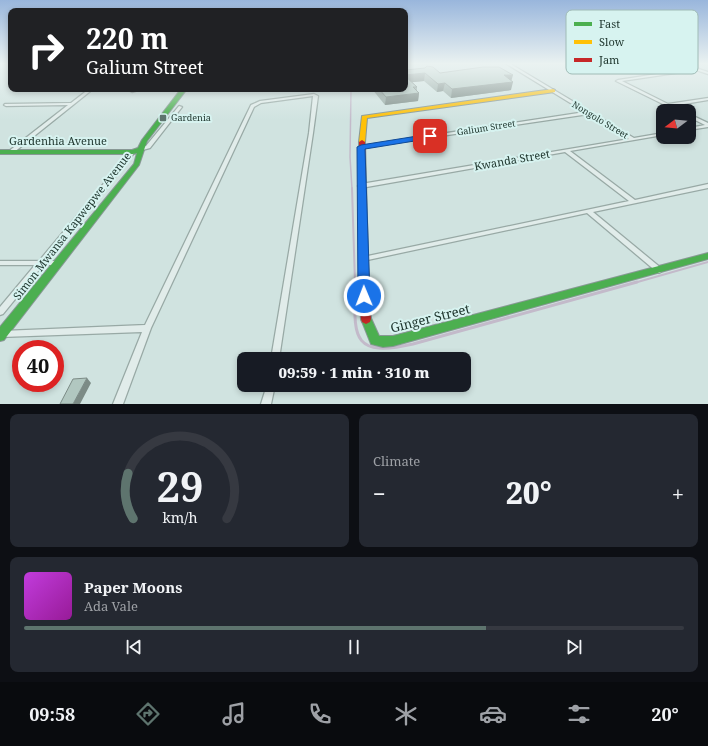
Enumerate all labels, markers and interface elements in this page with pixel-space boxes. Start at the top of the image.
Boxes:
legend [566,10,698,74]
text: Fast [599,16,620,31]
text: 220 m [86,19,168,57]
icon: right [20,24,72,76]
text: Slow [599,34,625,49]
text: Jam [598,52,620,67]
text: Galium Street [86,55,204,79]
street label: Nongolo Street [570,98,631,141]
north arrow [656,104,696,144]
map controls [656,104,696,144]
place label: Gardenia [171,111,211,124]
marker: Gardenia [158,113,168,123]
street label: Galium Street [456,116,516,139]
pin [413,119,447,153]
icon: arrive [419,125,441,147]
street label: Gardenhia Avenue [9,133,107,148]
street label: Kwanda Street [473,145,551,174]
street label: Simon Mwansa Kapwepwe Avenue [9,149,134,303]
position arrow [343,275,385,317]
street label: Ginger Street [388,299,472,337]
speed limit sign: 40 [12,340,64,392]
text: 09:59 · 1 min · 310 m [278,362,430,382]
text: Climate [373,452,420,470]
text: 29 [156,457,203,513]
text: 20° [506,472,552,513]
text: − [373,478,386,508]
text: + [672,478,684,508]
text: km/h [162,507,197,526]
text: Paper Moons [84,577,183,597]
text: Ada Vale [84,597,138,615]
icon: previous [123,636,145,658]
icon: pause [343,636,365,658]
icon: next [563,636,585,658]
icon: directions [134,700,162,728]
icon: music [220,700,248,728]
icon: phone [306,700,334,728]
icon: climate [392,700,420,728]
icon: car [479,700,507,728]
icon: filters [565,700,593,728]
text: 09:58 [29,702,75,726]
text: 20° [651,702,679,726]

